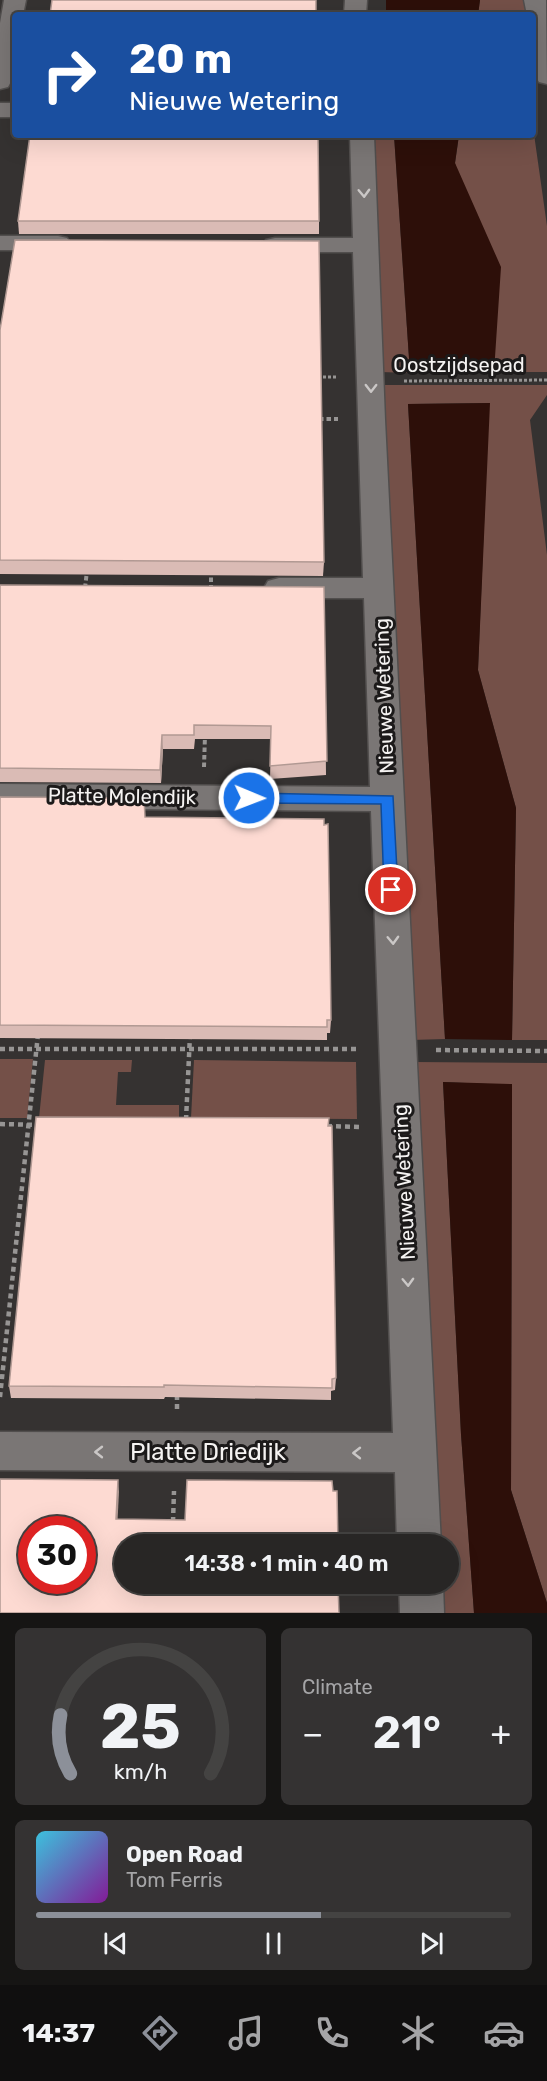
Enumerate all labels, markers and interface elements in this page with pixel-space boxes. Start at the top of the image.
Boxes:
text: 20 m [129,34,232,84]
icon: right [30,36,108,114]
text: Nieuwe Wetering [129,85,339,117]
one-way arrow [358,189,371,198]
street label: Oostzijdsepad [393,353,525,377]
one-way arrow [365,384,377,393]
street label: Nieuwe Wetering [369,618,399,774]
position arrow [217,766,281,830]
street label: Platte Molendijk [48,783,197,809]
pin [365,864,416,915]
icon: arrive [374,873,407,906]
one-way arrow [387,935,400,944]
street label: Nieuwe Wetering [388,1104,420,1260]
one-way arrow [402,1277,415,1286]
street label: Platte Driedijk [130,1438,287,1466]
one-way arrow [95,1446,104,1458]
one-way arrow [353,1447,362,1459]
speed limit sign: 30 [18,1516,96,1594]
text: 14:38 · 1 min · 40 m [185,1550,388,1577]
text: Climate [302,1675,373,1699]
text: 25 [100,1690,181,1764]
text: 21° [373,1706,441,1759]
text: − [302,1714,323,1753]
text: + [490,1714,511,1753]
text: km/h [114,1759,167,1784]
text: Open Road [126,1841,243,1868]
text: Tom Ferris [126,1868,223,1892]
icon: previous [99,1927,132,1960]
icon: pause [257,1927,290,1960]
icon: next [415,1927,448,1960]
icon: directions [139,2012,181,2054]
icon: music [225,2012,267,2054]
icon: phone [311,2012,353,2054]
icon: climate [397,2012,439,2054]
icon: car [483,2012,525,2054]
text: 14:37 [22,2017,95,2049]

